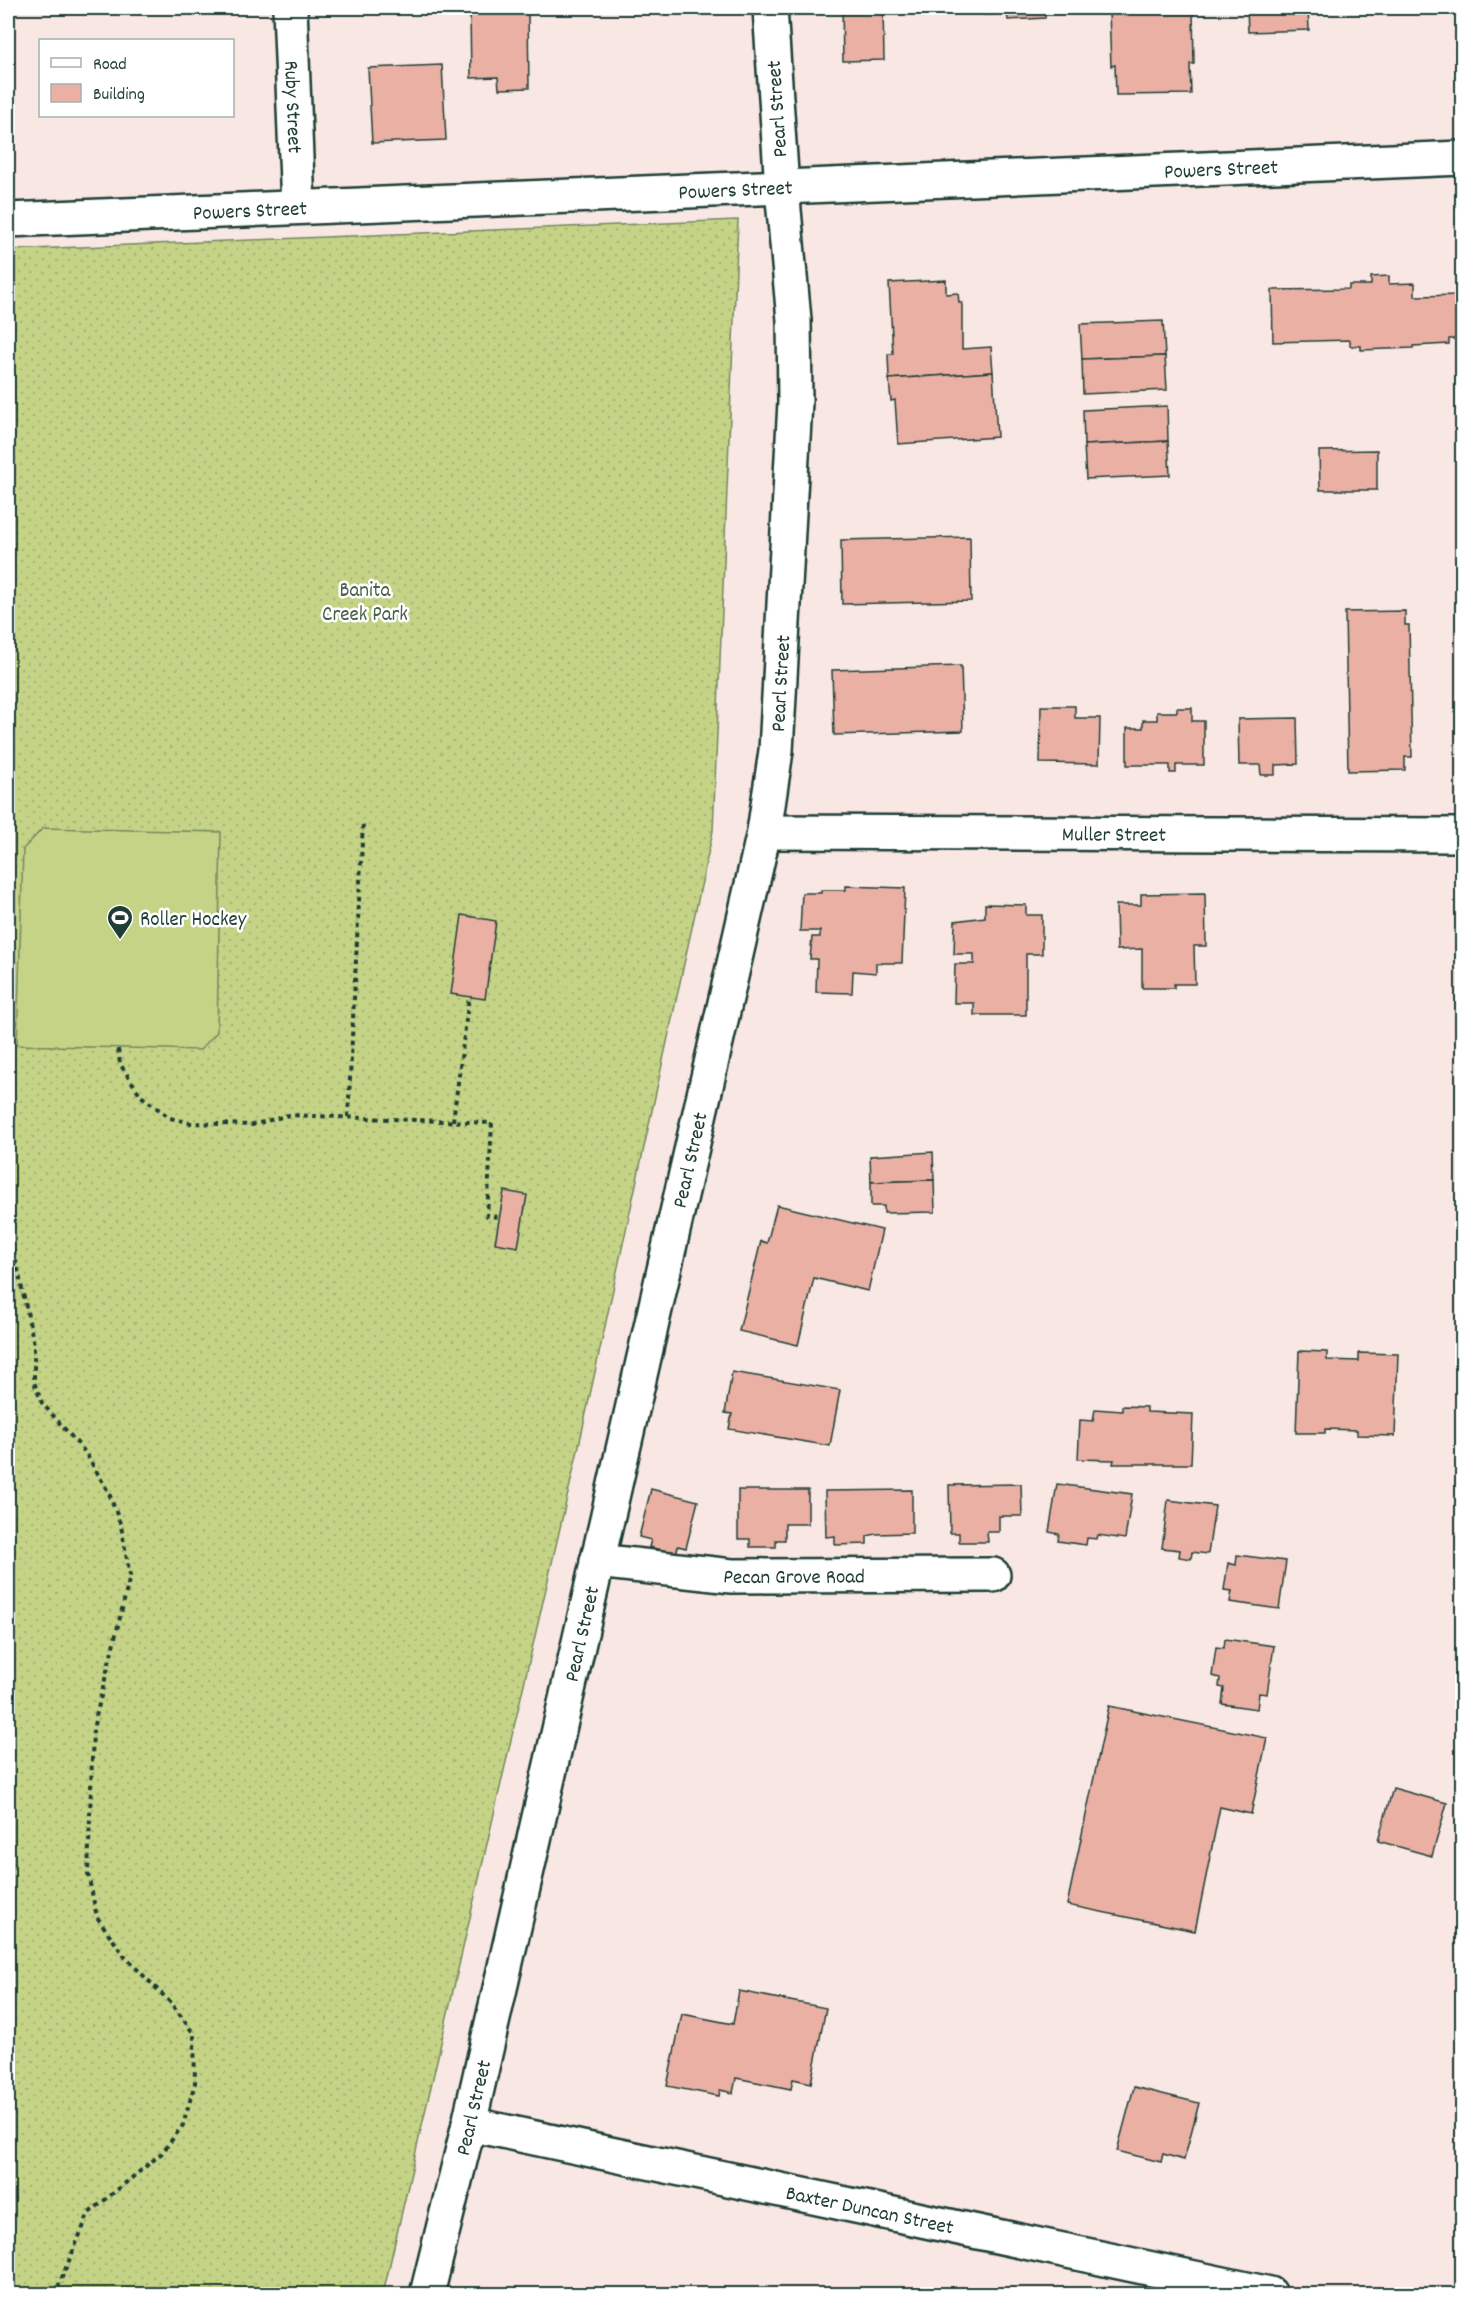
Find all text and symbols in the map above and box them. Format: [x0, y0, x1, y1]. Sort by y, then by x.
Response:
legend [39, 39, 234, 117]
text: Road [93, 53, 127, 78]
street label: Pearl Street [761, 59, 797, 158]
street label: Ruby Street [274, 60, 308, 154]
text: Building [93, 83, 145, 108]
street label: Powers Street [1163, 154, 1279, 189]
street label: Powers Street [678, 175, 793, 209]
street label: Powers Street [192, 195, 308, 230]
park label: Banita Creek Park [322, 577, 408, 631]
street label: Pearl Street [765, 634, 800, 733]
street label: Muller Street [1062, 821, 1166, 852]
sports icon: Roller Hockey [105, 903, 135, 941]
place label: Roller Hockey [140, 906, 247, 936]
street label: Pearl Street [667, 1110, 718, 1211]
street label: Pecan Grove Road [721, 1563, 865, 1594]
street label: Pearl Street [558, 1583, 609, 1685]
street label: Pearl Street [450, 2057, 501, 2159]
street label: Baxter Duncan Street [783, 2180, 956, 2245]

